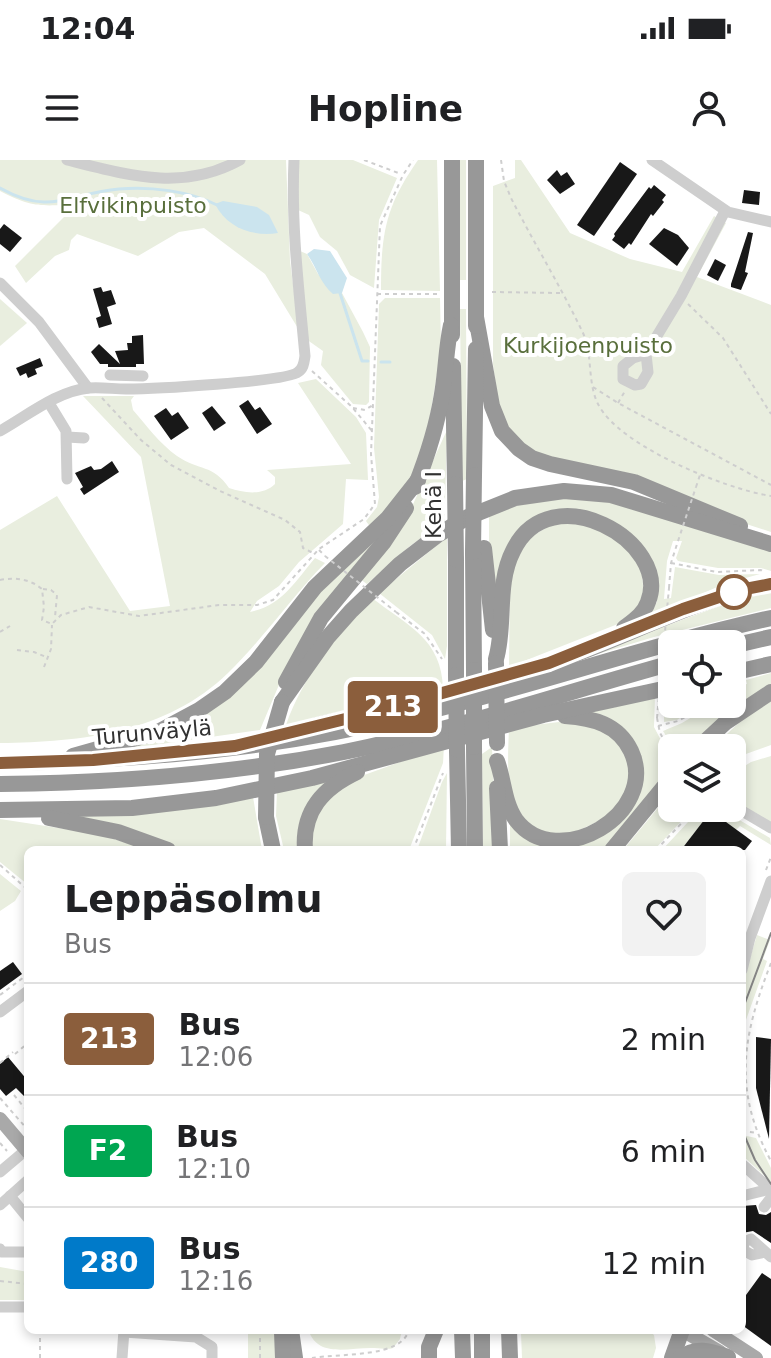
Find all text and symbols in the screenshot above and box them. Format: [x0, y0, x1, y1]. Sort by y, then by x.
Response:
text: 12:04 [40, 11, 136, 46]
icon: menu [40, 86, 84, 130]
icon: person [687, 86, 731, 130]
text: Hopline [308, 88, 463, 129]
park label: Elfvikinpuisto [59, 193, 207, 218]
park label: Kurkijoenpuisto [503, 333, 673, 358]
street label: Kehä I [421, 471, 446, 539]
unlabelled marker [717, 575, 751, 609]
map controls [658, 630, 746, 822]
button: locate [658, 630, 746, 718]
line badge: 213 [347, 681, 439, 733]
text: 213 [364, 690, 422, 723]
street label: Turunväylä [90, 715, 213, 750]
button: layers [658, 734, 746, 822]
button: heart [622, 872, 706, 956]
text: Leppäsolmu [64, 877, 322, 921]
text: Bus [64, 929, 112, 959]
text: Bus [178, 1007, 241, 1042]
text: 213 [80, 1022, 138, 1055]
text: 2 min [621, 1022, 706, 1057]
text: 12:06 [178, 1042, 253, 1072]
text: Bus [176, 1119, 238, 1154]
text: F2 [89, 1134, 127, 1167]
text: 6 min [621, 1134, 706, 1169]
text: 12:10 [176, 1154, 251, 1184]
text: Bus [178, 1231, 241, 1266]
text: 280 [80, 1246, 138, 1279]
text: 12 min [602, 1246, 706, 1281]
text: 12:16 [178, 1266, 253, 1296]

